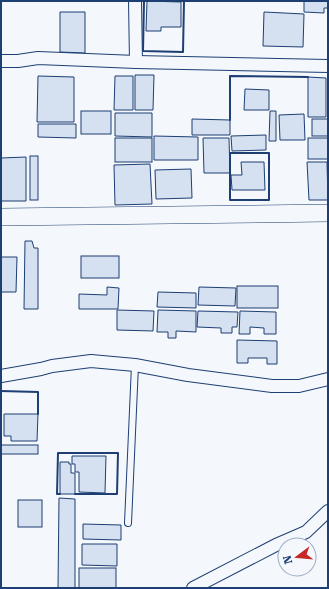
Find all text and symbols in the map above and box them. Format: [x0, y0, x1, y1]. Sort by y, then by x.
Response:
north arrow [277, 537, 317, 577]
text: N [280, 553, 295, 565]

